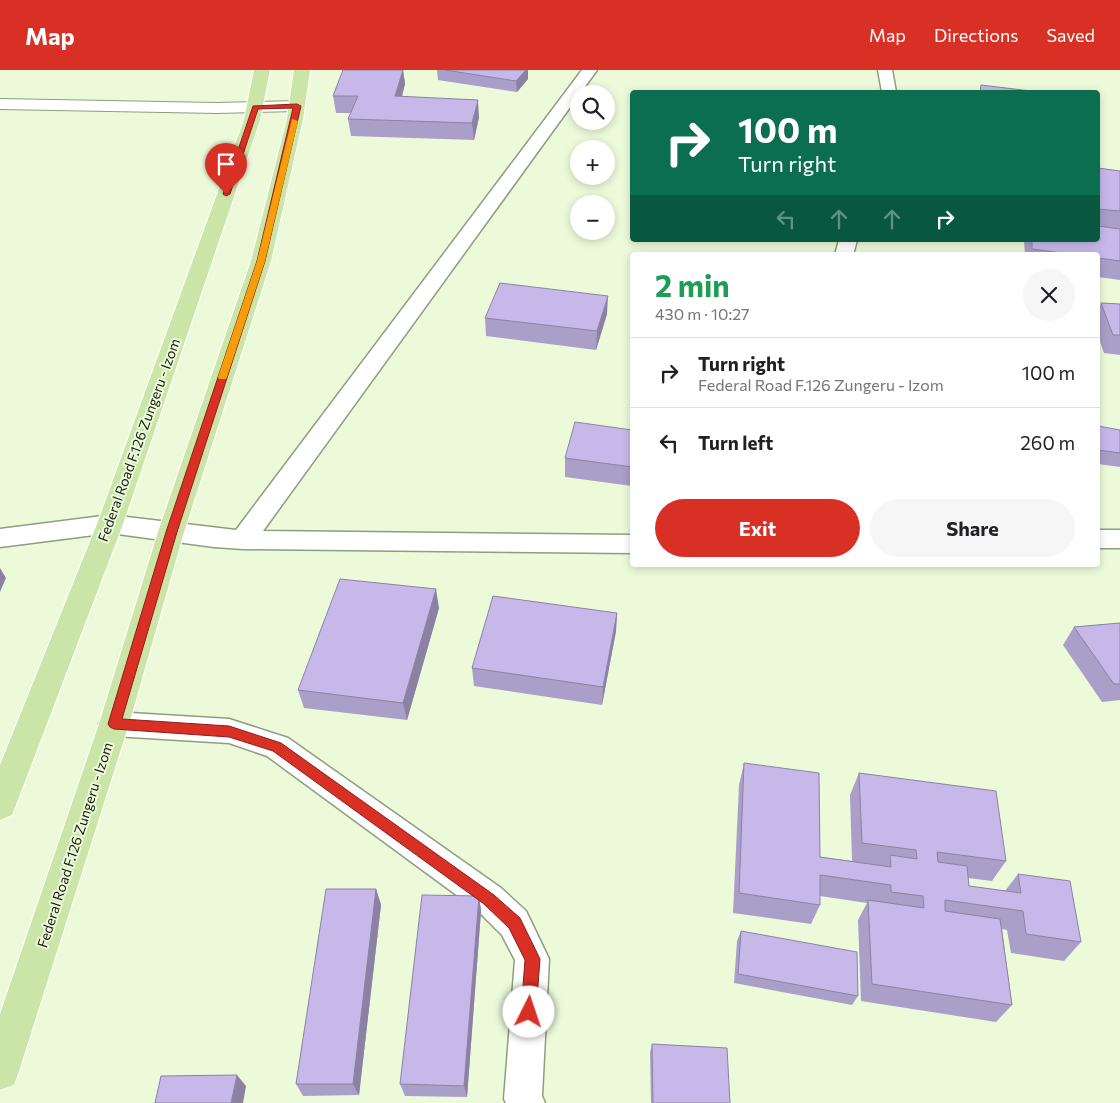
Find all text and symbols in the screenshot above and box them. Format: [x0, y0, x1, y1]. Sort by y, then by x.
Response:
text: Map [25, 21, 75, 50]
text: Map [869, 24, 906, 46]
text: Directions [934, 24, 1018, 46]
text: Saved [1046, 24, 1095, 46]
map controls [570, 85, 615, 240]
button: search [570, 85, 615, 130]
text: 100 m [738, 107, 838, 150]
icon: right [655, 110, 720, 175]
button: + [570, 140, 615, 185]
pin [205, 143, 247, 194]
icon: arrive [212, 150, 240, 178]
text: Turn right [738, 150, 836, 177]
button: − [570, 195, 615, 240]
icon: left [772, 205, 800, 233]
icon: ahead [825, 205, 853, 233]
icon: ahead [878, 205, 906, 233]
icon: right [931, 205, 959, 233]
text: 2 min [655, 266, 730, 303]
button: close [1023, 269, 1075, 321]
text: 430 m · 10:27 [655, 304, 749, 323]
street label: Federal Road F.126 Zungeru - Izom [94, 336, 183, 544]
text: Turn right [698, 352, 785, 375]
icon: right [655, 359, 683, 387]
text: 100 m [1022, 361, 1075, 384]
text: Federal Road F.126 Zungeru - Izom [698, 375, 944, 394]
icon: left [655, 429, 683, 457]
text: Turn left [698, 431, 773, 454]
text: 260 m [1020, 431, 1075, 454]
button: Exit [655, 499, 860, 557]
button: Share [870, 499, 1075, 557]
street label: Federal Road F.126 Zungeru - Izom [33, 740, 116, 950]
position arrow [502, 985, 554, 1037]

